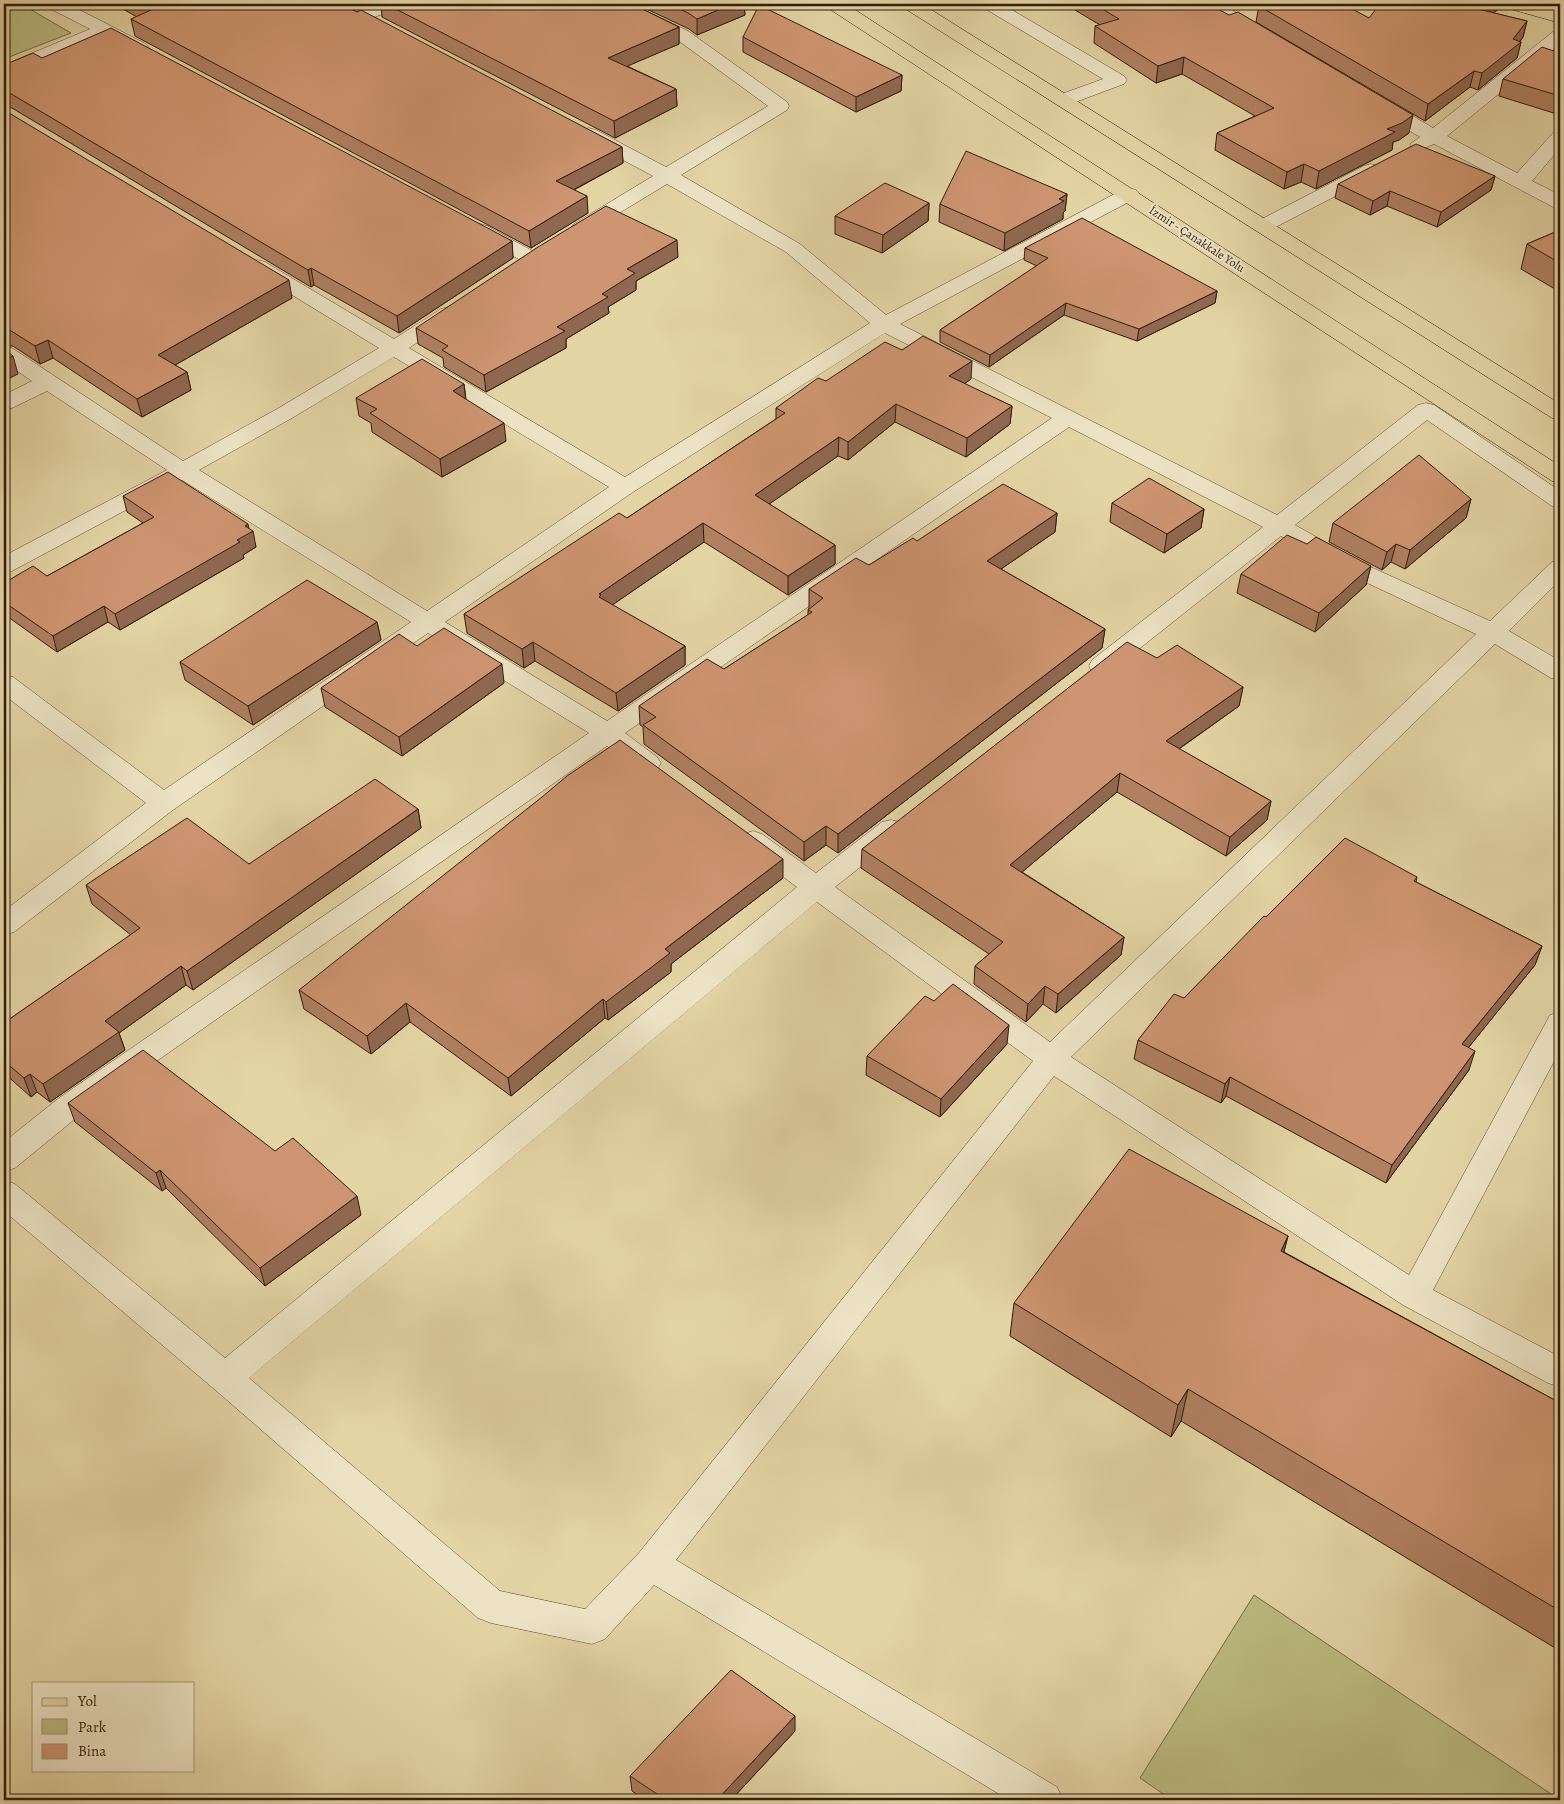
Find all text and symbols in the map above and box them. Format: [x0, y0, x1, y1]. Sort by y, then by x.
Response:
street label: İzmir - Çanakkale Yolu [1146, 202, 1248, 276]
legend [32, 1682, 195, 1772]
text: Yol [77, 1691, 97, 1711]
text: Park [78, 1717, 107, 1737]
text: Bina [78, 1741, 106, 1761]

